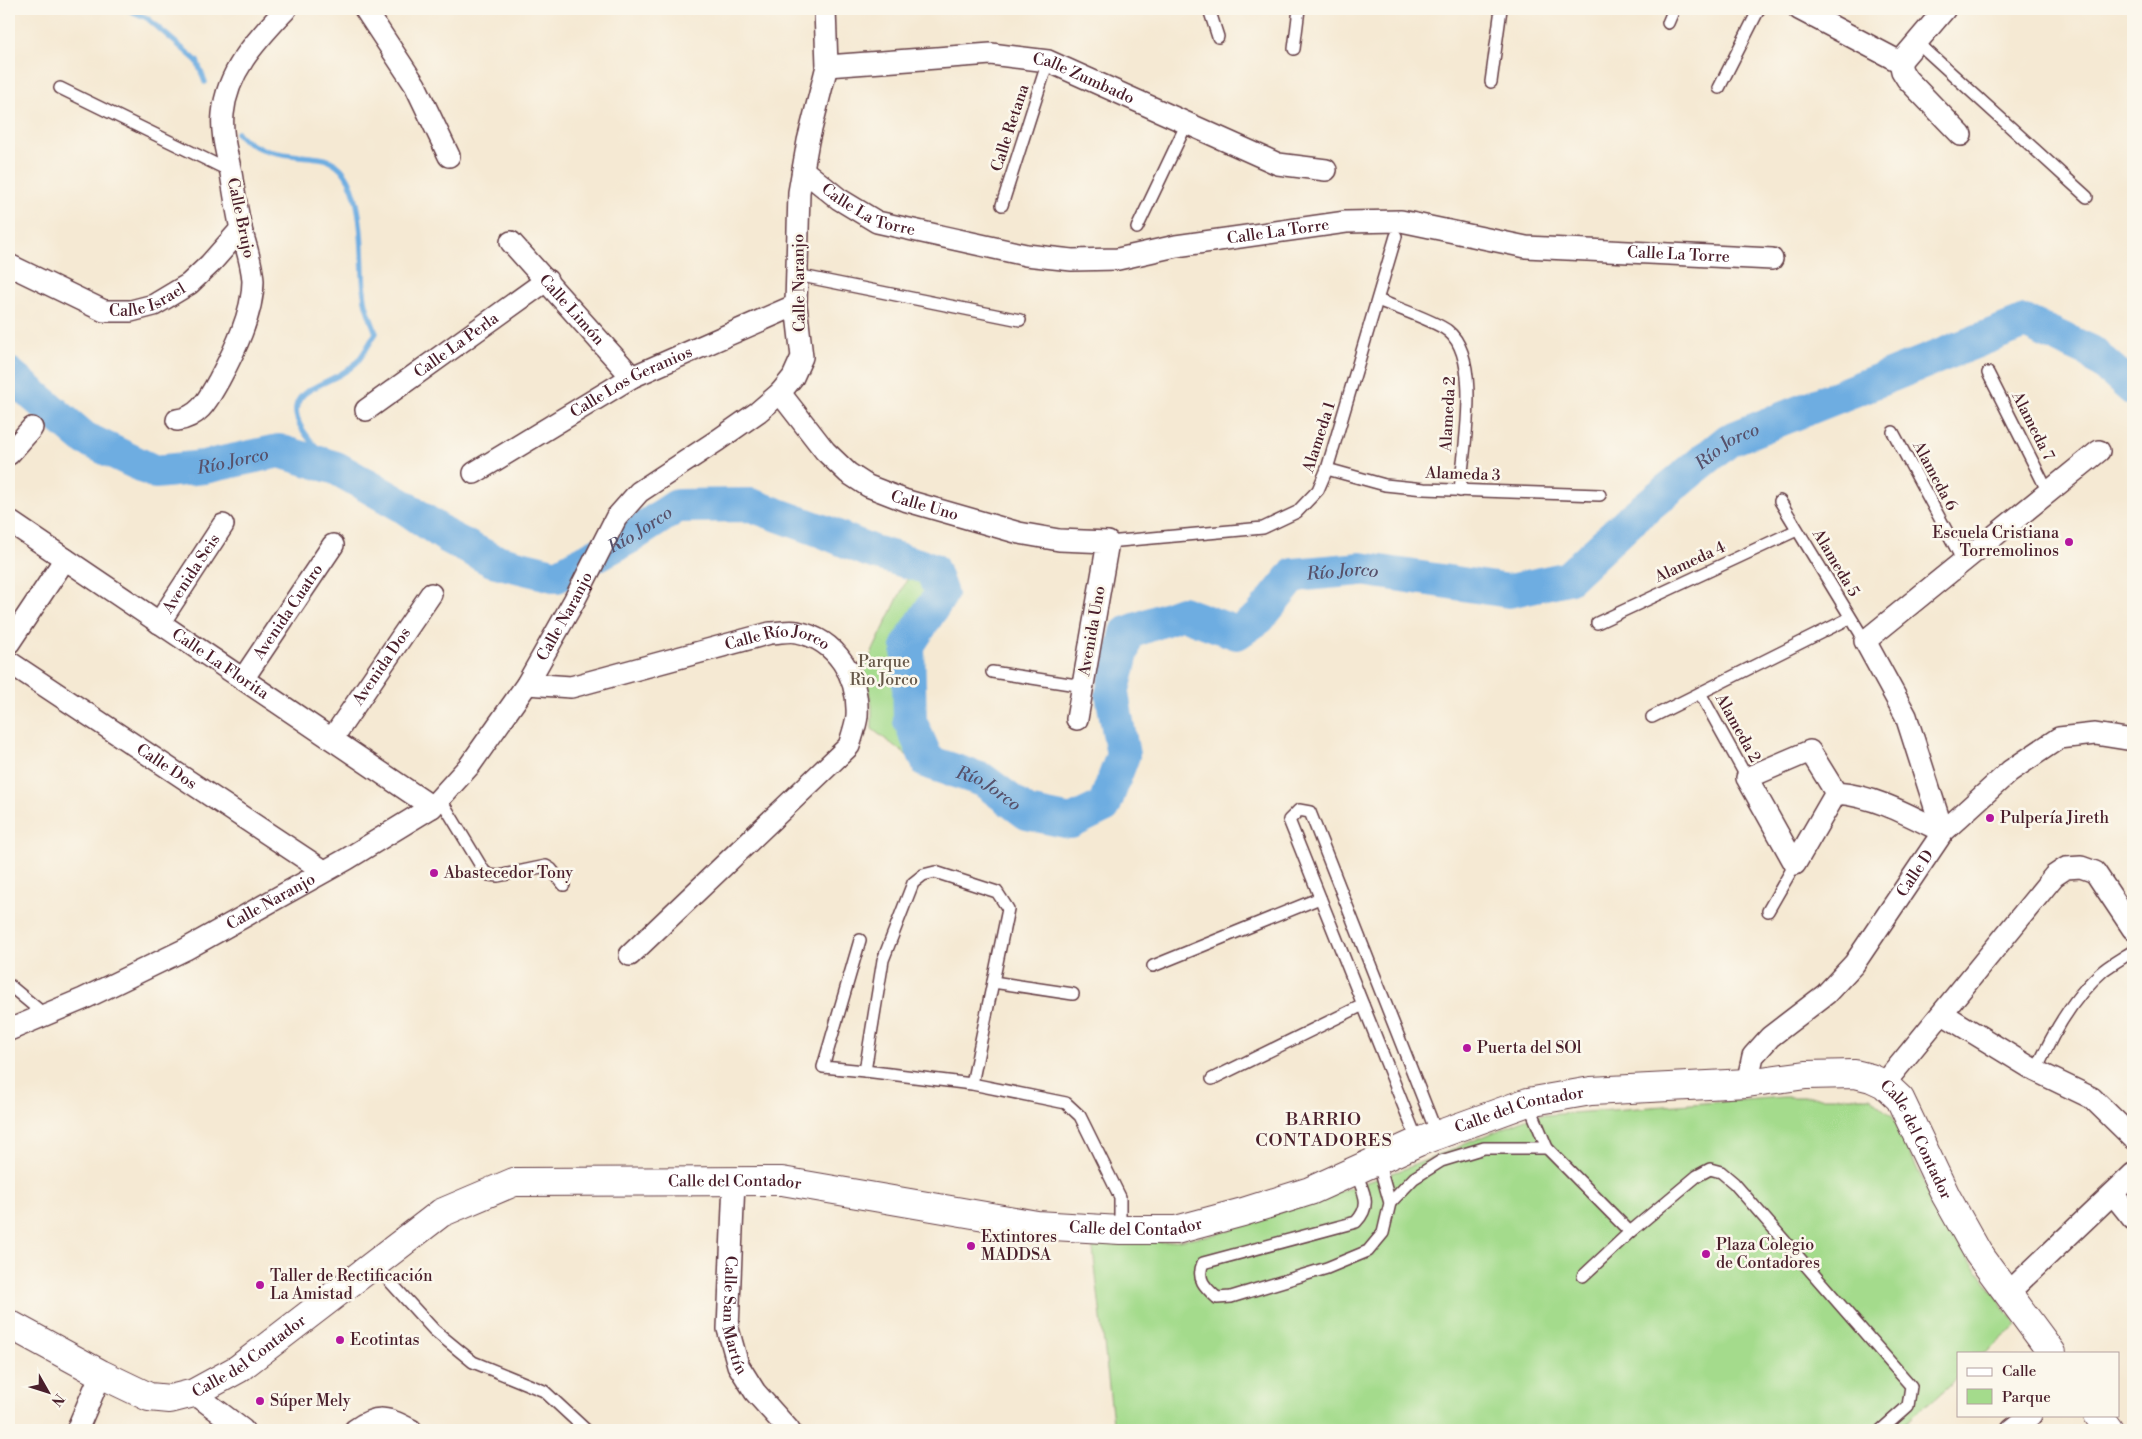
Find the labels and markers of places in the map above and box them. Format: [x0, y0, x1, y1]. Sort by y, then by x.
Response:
place label: Escuela Cristiana Torremolinos [1932, 523, 2060, 561]
marker: Escuela Cristiana Torremolinos [2063, 536, 2075, 548]
place label: Pulpería Jireth [2000, 808, 2110, 828]
marker: Pulpería Jireth [1984, 812, 1996, 824]
place label: Abastecedor Tony [443, 863, 573, 883]
marker: Abastecedor Tony [428, 867, 440, 879]
place label: Puerta del SOl [1477, 1038, 1582, 1058]
marker: Puerta del SOl [1461, 1042, 1473, 1054]
place label: Extintores MADDSA [981, 1227, 1057, 1265]
place label: Plaza Colegio de Contadores [1716, 1235, 1820, 1273]
marker: Extintores MADDSA [965, 1240, 977, 1252]
marker: Plaza Colegio de Contadores [1700, 1248, 1712, 1260]
place label: Taller de Rectificación La Amistad [270, 1266, 433, 1304]
marker: Taller de Rectificación La Amistad [254, 1279, 266, 1291]
place label: Ecotintas [350, 1330, 420, 1350]
marker: Ecotintas [334, 1334, 346, 1346]
place label: Súper Mely [270, 1391, 351, 1411]
marker: Súper Mely [254, 1395, 266, 1407]

